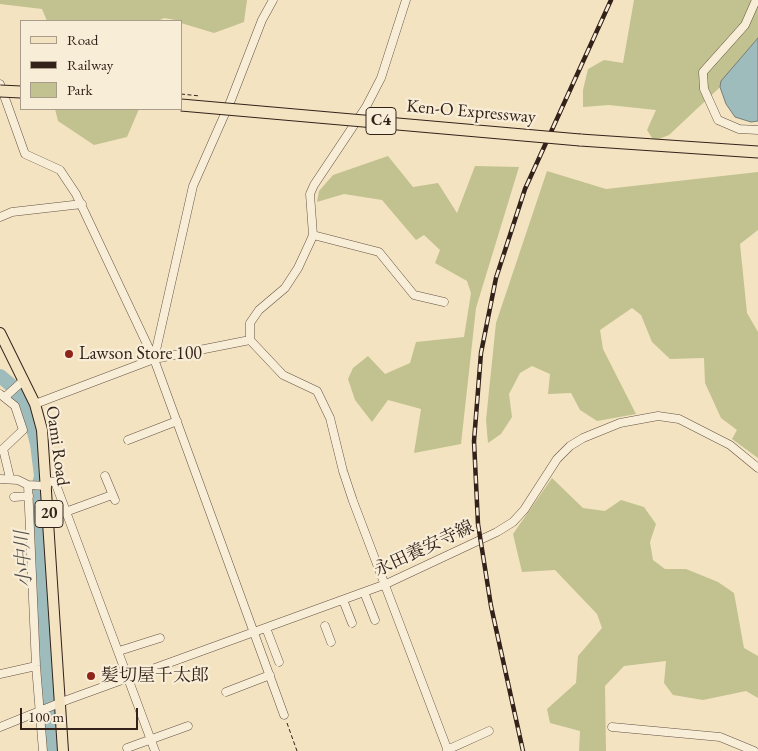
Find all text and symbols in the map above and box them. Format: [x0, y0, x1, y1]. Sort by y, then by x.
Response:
legend [20, 20, 182, 110]
text: Road [67, 30, 98, 49]
text: Railway [67, 55, 113, 74]
text: Park [67, 80, 93, 99]
street label: Ken-O Expressway [405, 96, 537, 128]
road number: C4 [366, 108, 396, 134]
place label: Lawson Store 100 [79, 343, 202, 365]
marker: Lawson Store 100 [63, 348, 75, 360]
street label: Oami Road [41, 405, 73, 487]
road number: 20 [35, 500, 63, 528]
street label: 永田養安寺線 [370, 516, 478, 582]
water label: 小中川 [11, 530, 37, 588]
place label: 髪切屋千太郎 [101, 665, 209, 687]
marker: 髪切屋千太郎 [85, 670, 97, 682]
scale bar [22, 698, 140, 730]
text: 100 m [28, 707, 64, 726]

